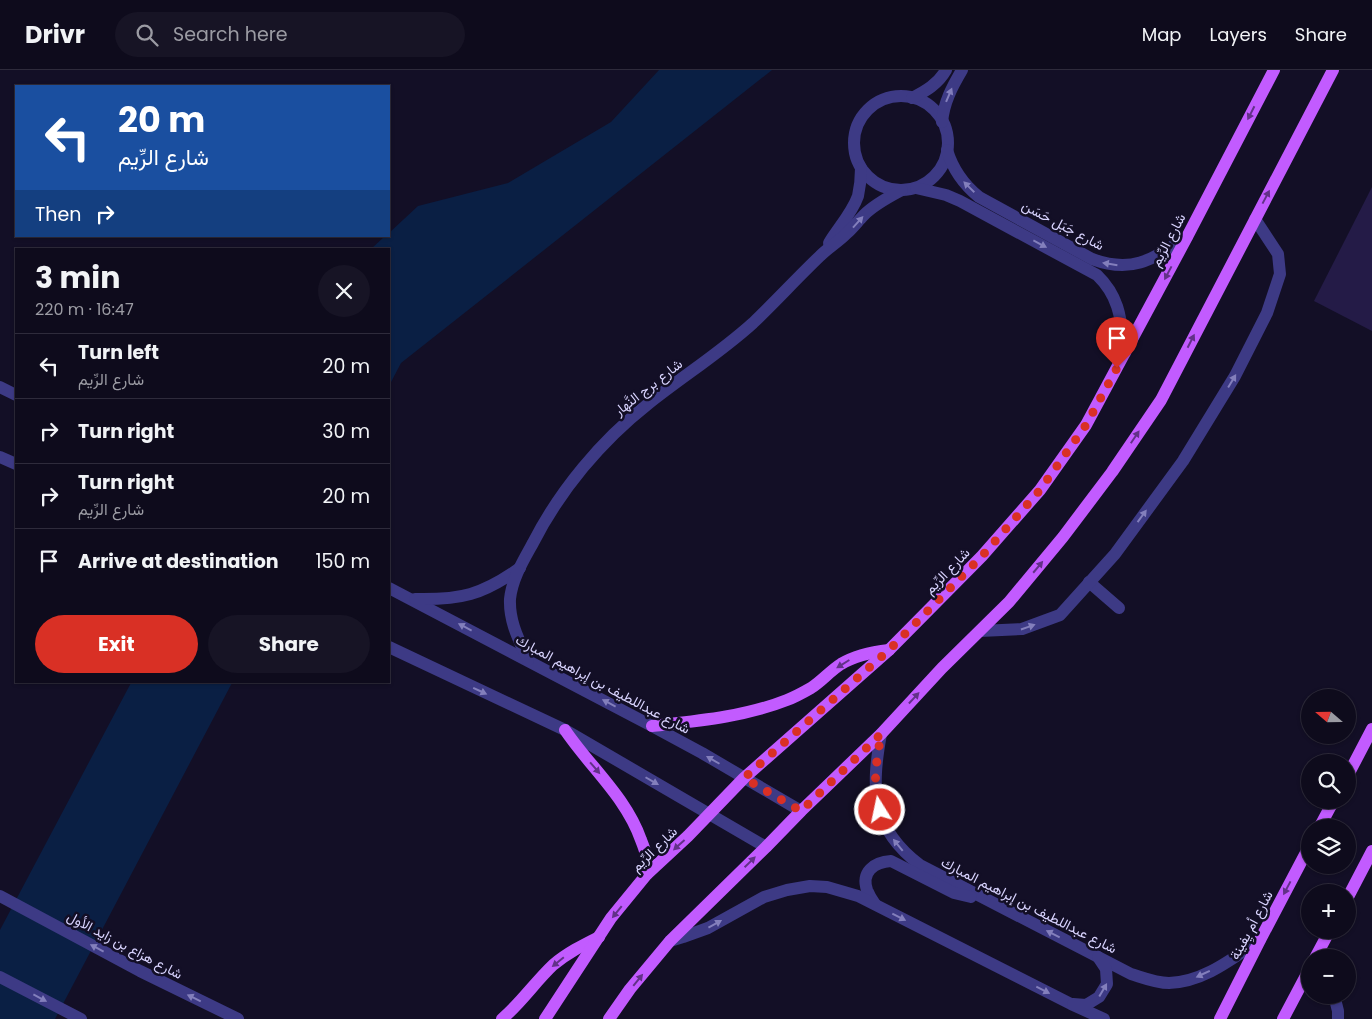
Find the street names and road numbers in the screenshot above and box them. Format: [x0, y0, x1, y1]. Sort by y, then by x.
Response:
street label: شارع جَبَل حَسَن [1018, 195, 1108, 256]
street label: شارع الرِّيم [1146, 210, 1191, 271]
street label: شارع برج النَّهار [609, 354, 687, 422]
street label: شارع الرِّيم [920, 543, 975, 599]
street label: شارع عبداللطيف بن إبراهيم المبارك [512, 629, 694, 739]
street label: شارع الرِّيم [626, 822, 682, 877]
street label: شارع عبداللطيف بن إبراهيم المبارك [937, 852, 1120, 959]
street label: شارع أم يِفينة [1224, 887, 1279, 964]
street label: شارع هزاع بن زايد الأول [63, 906, 186, 985]

